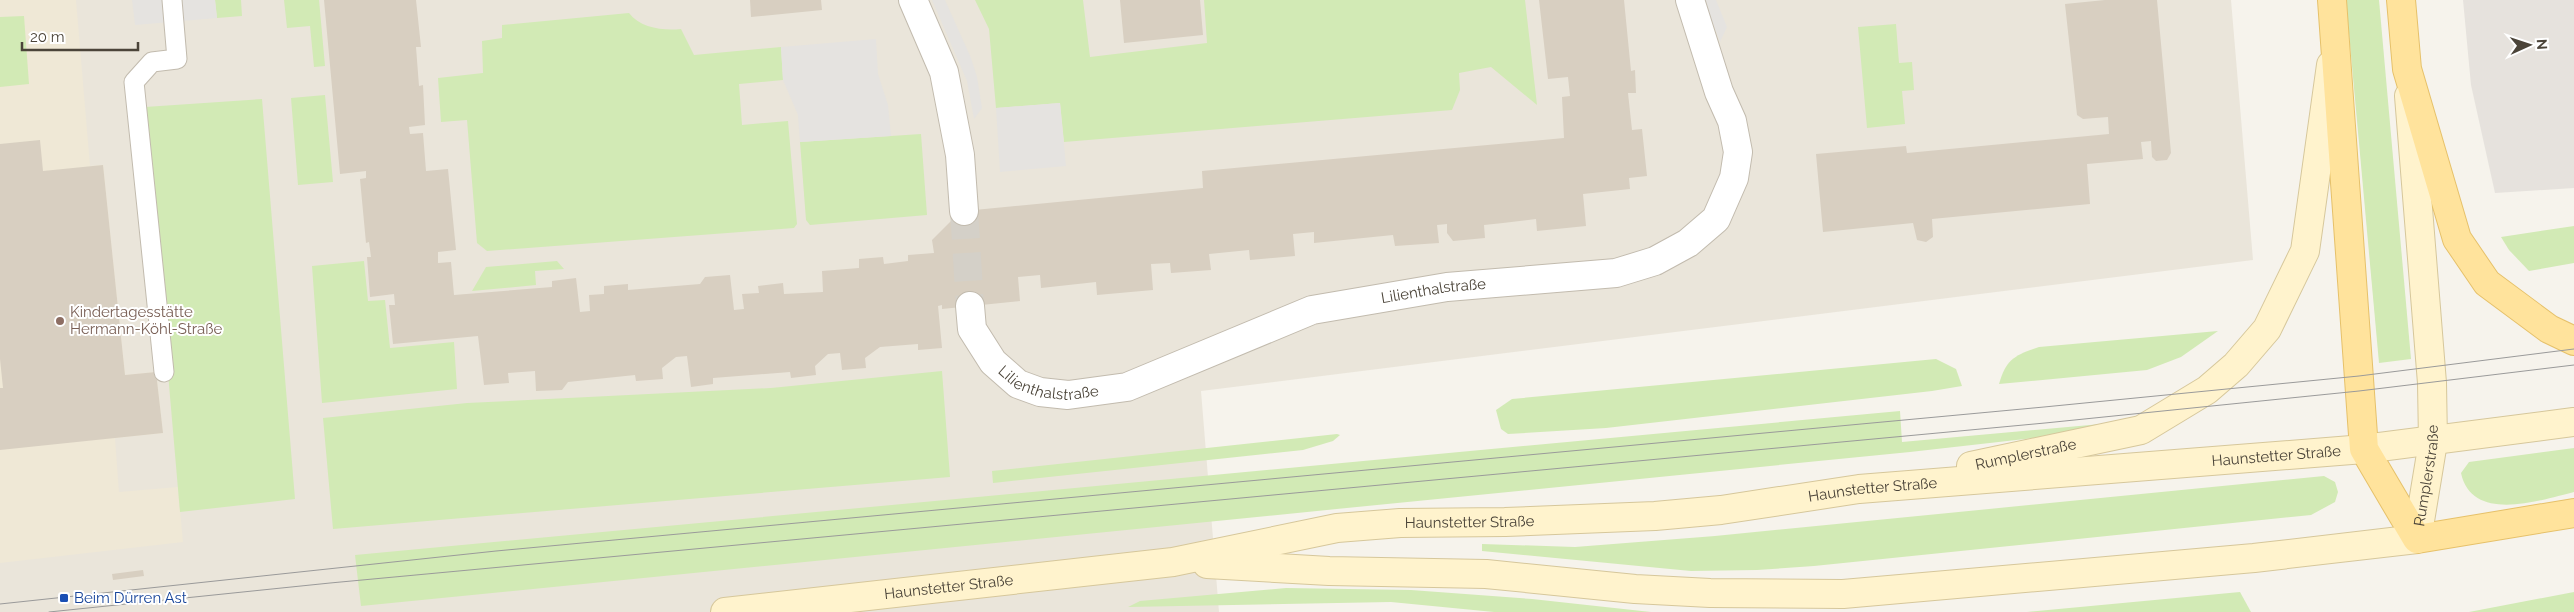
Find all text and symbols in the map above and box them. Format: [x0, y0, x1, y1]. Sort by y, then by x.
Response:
scale bar [22, 20, 139, 52]
north arrow [2504, 20, 2554, 70]
text: 20 m [30, 28, 65, 46]
text: N [2534, 39, 2550, 50]
street label: Lilienthalstraße [1380, 275, 1487, 307]
place label: Kindertagesstätte Hermann-Köhl-Straße [70, 303, 222, 338]
marker: Kindertagesstätte Hermann-Köhl-Straße [54, 315, 66, 327]
street label: Lilienthalstraße [995, 362, 1100, 404]
street label: Rumplerstraße [2410, 424, 2442, 528]
street label: Rumplerstraße [1974, 435, 2078, 474]
street label: Haunstetter Straße [2211, 442, 2342, 470]
street label: Haunstetter Straße [1807, 474, 1938, 506]
street label: Haunstetter Straße [1405, 512, 1535, 532]
street label: Haunstetter Straße [883, 571, 1014, 603]
place label: Beim Dürren Ast [74, 589, 187, 607]
marker: Beim Dürren Ast [58, 592, 70, 604]

